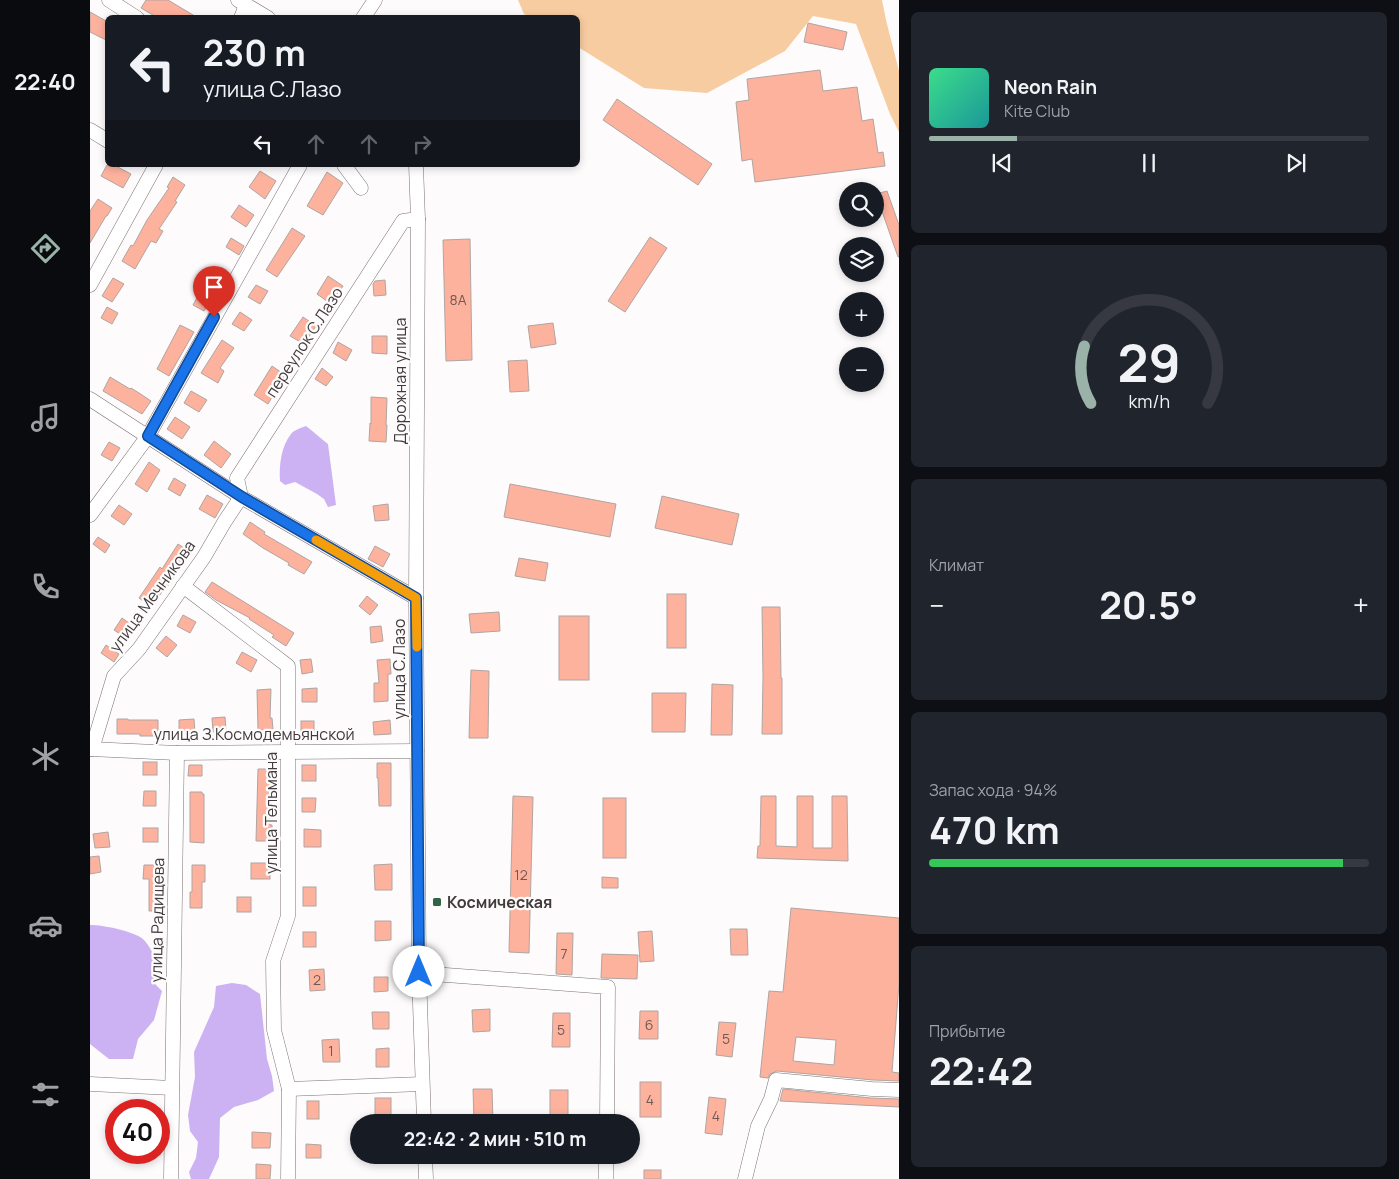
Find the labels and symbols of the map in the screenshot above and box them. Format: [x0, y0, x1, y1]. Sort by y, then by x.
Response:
pin [193, 266, 235, 317]
street label: переулок С.Лазо [260, 283, 348, 401]
house number: 8А [450, 290, 467, 309]
street label: Дорожная улица [389, 318, 411, 444]
street label: улица Мечникова [104, 536, 200, 656]
street label: улица С.Лазо [388, 619, 410, 719]
street label: улица З.Космодемьянской [153, 723, 355, 745]
street label: улица Тельмана [260, 752, 282, 874]
street label: улица Радищева [145, 857, 169, 983]
house number: 12 [514, 865, 528, 884]
place label: Космическая [447, 891, 552, 913]
marker: Космическая [431, 896, 443, 908]
house number: 7 [560, 944, 568, 963]
position arrow [392, 945, 444, 997]
house number: 2 [313, 970, 321, 989]
house number: 6 [645, 1015, 653, 1034]
house number: 5 [557, 1020, 565, 1039]
house number: 5 [722, 1029, 730, 1048]
house number: 1 [328, 1041, 334, 1060]
house number: 4 [646, 1090, 654, 1109]
speed limit sign: 40 [105, 1099, 170, 1164]
house number: 4 [712, 1106, 720, 1125]

